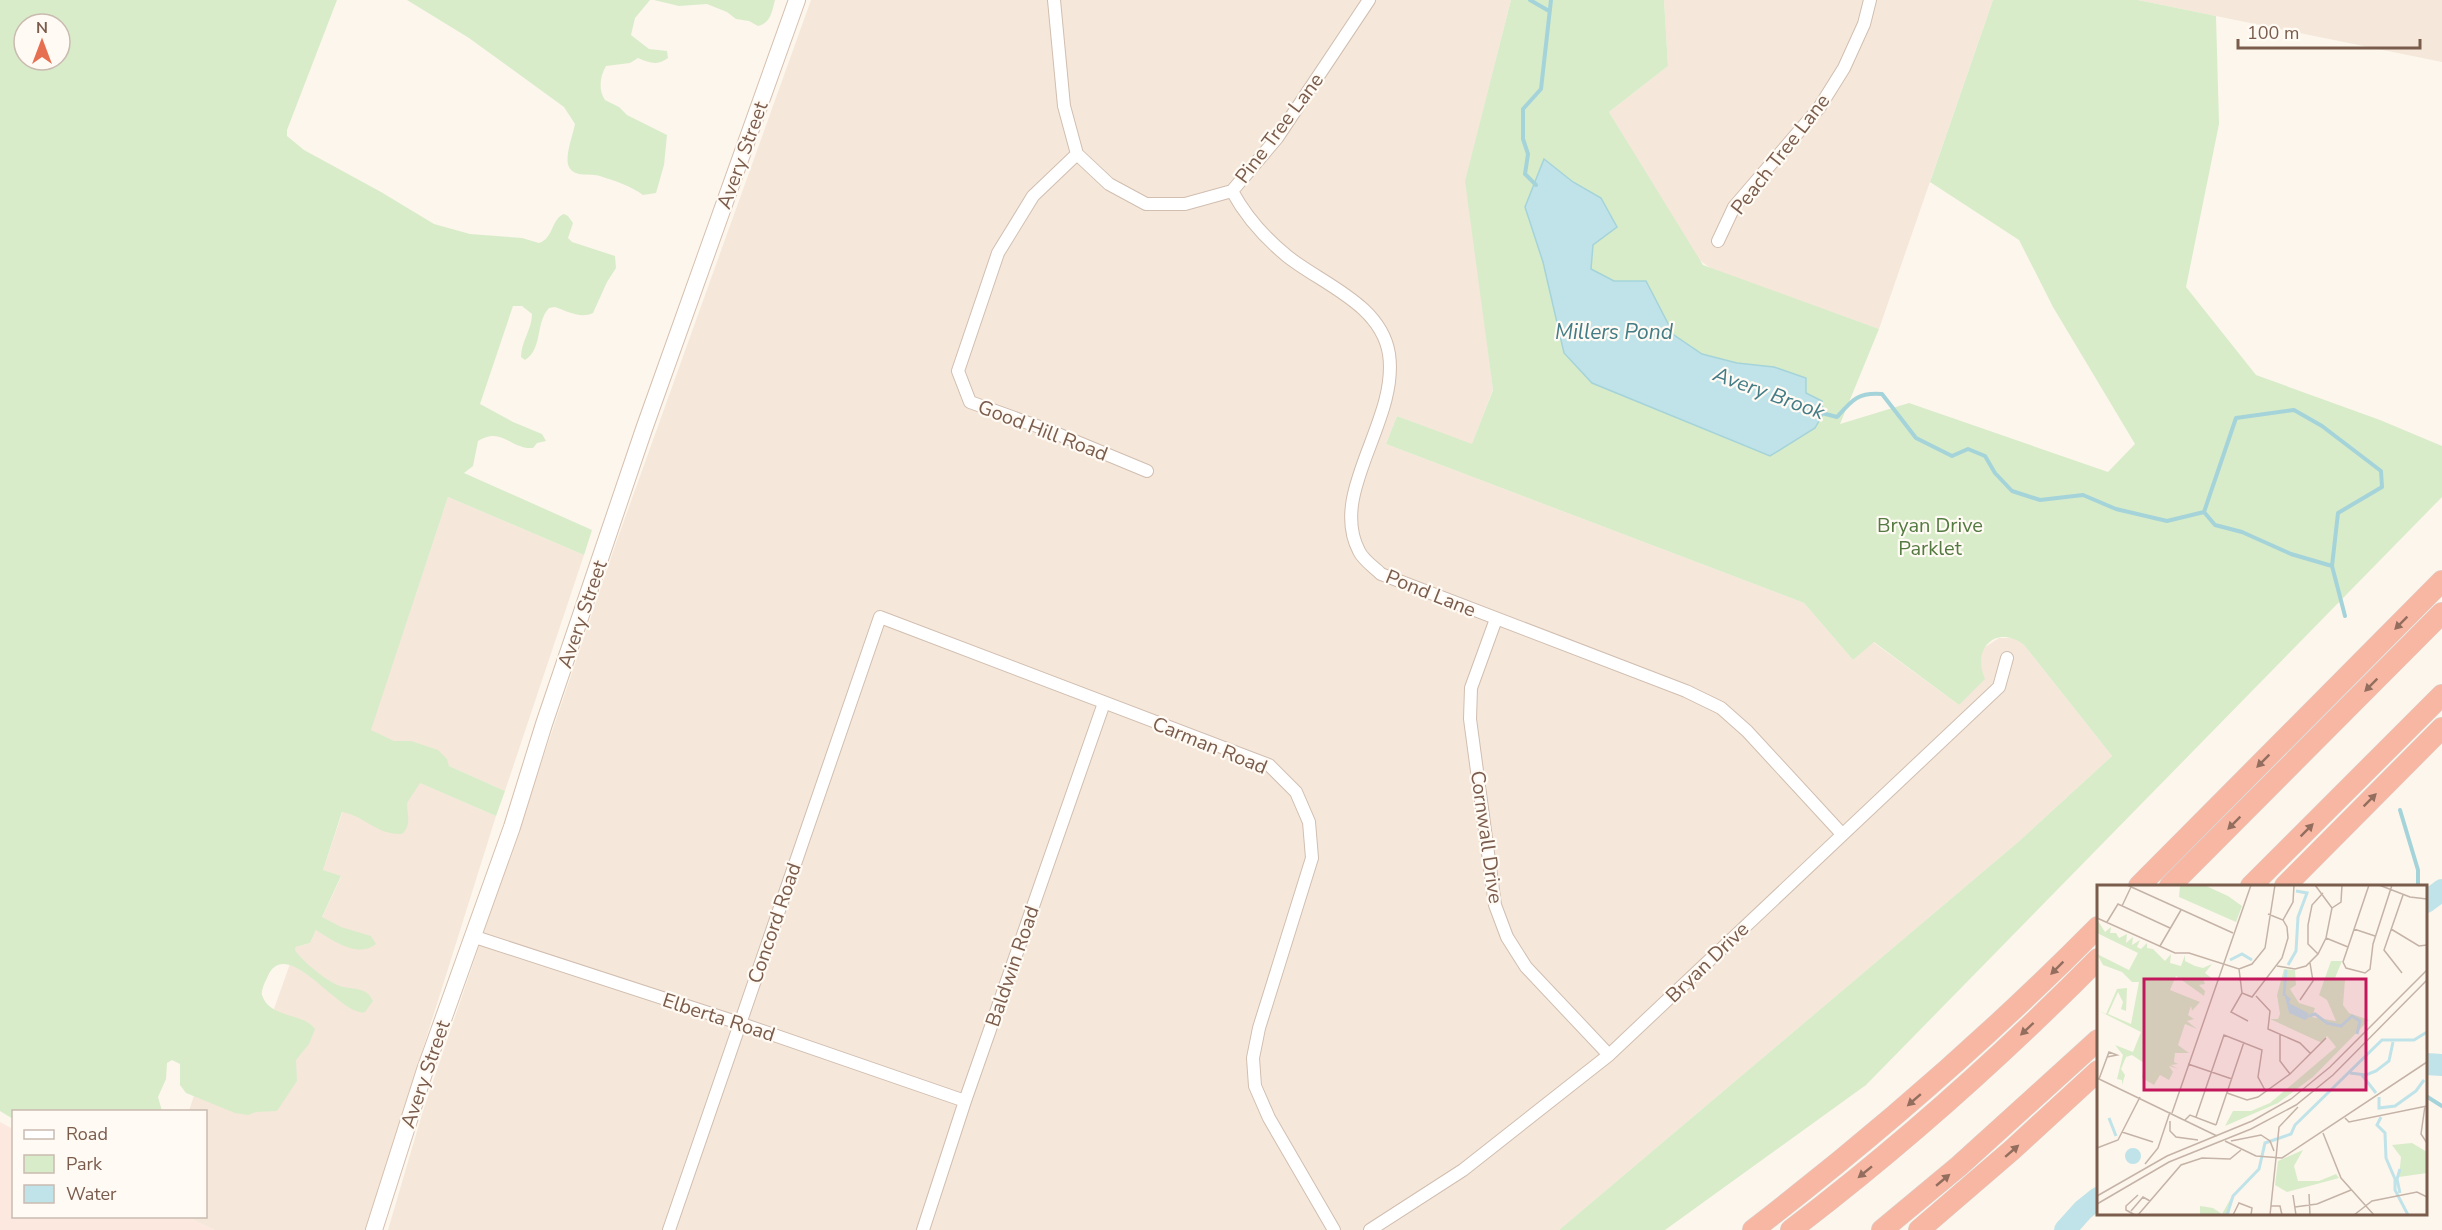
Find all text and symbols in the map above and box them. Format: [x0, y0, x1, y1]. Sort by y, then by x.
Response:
north arrow [12, 12, 72, 72]
scale bar [2238, 12, 2420, 50]
text: N [36, 17, 48, 39]
text: 100 m [2247, 21, 2299, 45]
street label: Pine Tree Lane [1229, 68, 1330, 189]
street label: Peach Tree Lane [1725, 88, 1836, 220]
street label: Avery Street [711, 97, 775, 213]
water label: Millers Pond [1555, 318, 1674, 346]
water label: Avery Brook [1709, 360, 1829, 426]
street label: Good Hill Road [974, 393, 1112, 468]
park label: Bryan Drive Parklet [1877, 512, 1983, 562]
street label: Avery Street [551, 556, 614, 672]
street label: Pond Lane [1382, 563, 1480, 624]
one-way arrow [2394, 615, 2408, 629]
one-way arrow [2365, 677, 2379, 691]
street label: Carman Road [1148, 710, 1271, 781]
one-way arrow [2257, 754, 2271, 768]
street label: Cornwall Drive [1464, 769, 1509, 905]
one-way arrow [2363, 794, 2377, 808]
one-way arrow [2227, 815, 2241, 829]
one-way arrow [2300, 824, 2314, 838]
street label: Concord Road [741, 859, 808, 987]
inset map [2097, 885, 2427, 1215]
street label: Baldwin Road [979, 902, 1046, 1030]
street label: Bryan Drive [1660, 916, 1755, 1009]
one-way arrow [2051, 961, 2065, 975]
street label: Elberta Road [659, 987, 779, 1048]
street label: Avery Street [394, 1016, 457, 1132]
one-way arrow [2019, 1022, 2034, 1036]
one-way arrow [1907, 1093, 1922, 1106]
legend [12, 1110, 207, 1218]
text: Road [66, 1122, 108, 1146]
one-way arrow [2004, 1145, 2019, 1158]
text: Park [66, 1152, 103, 1176]
one-way arrow [1857, 1165, 1873, 1178]
one-way arrow [1935, 1174, 1950, 1187]
text: Water [66, 1182, 117, 1206]

